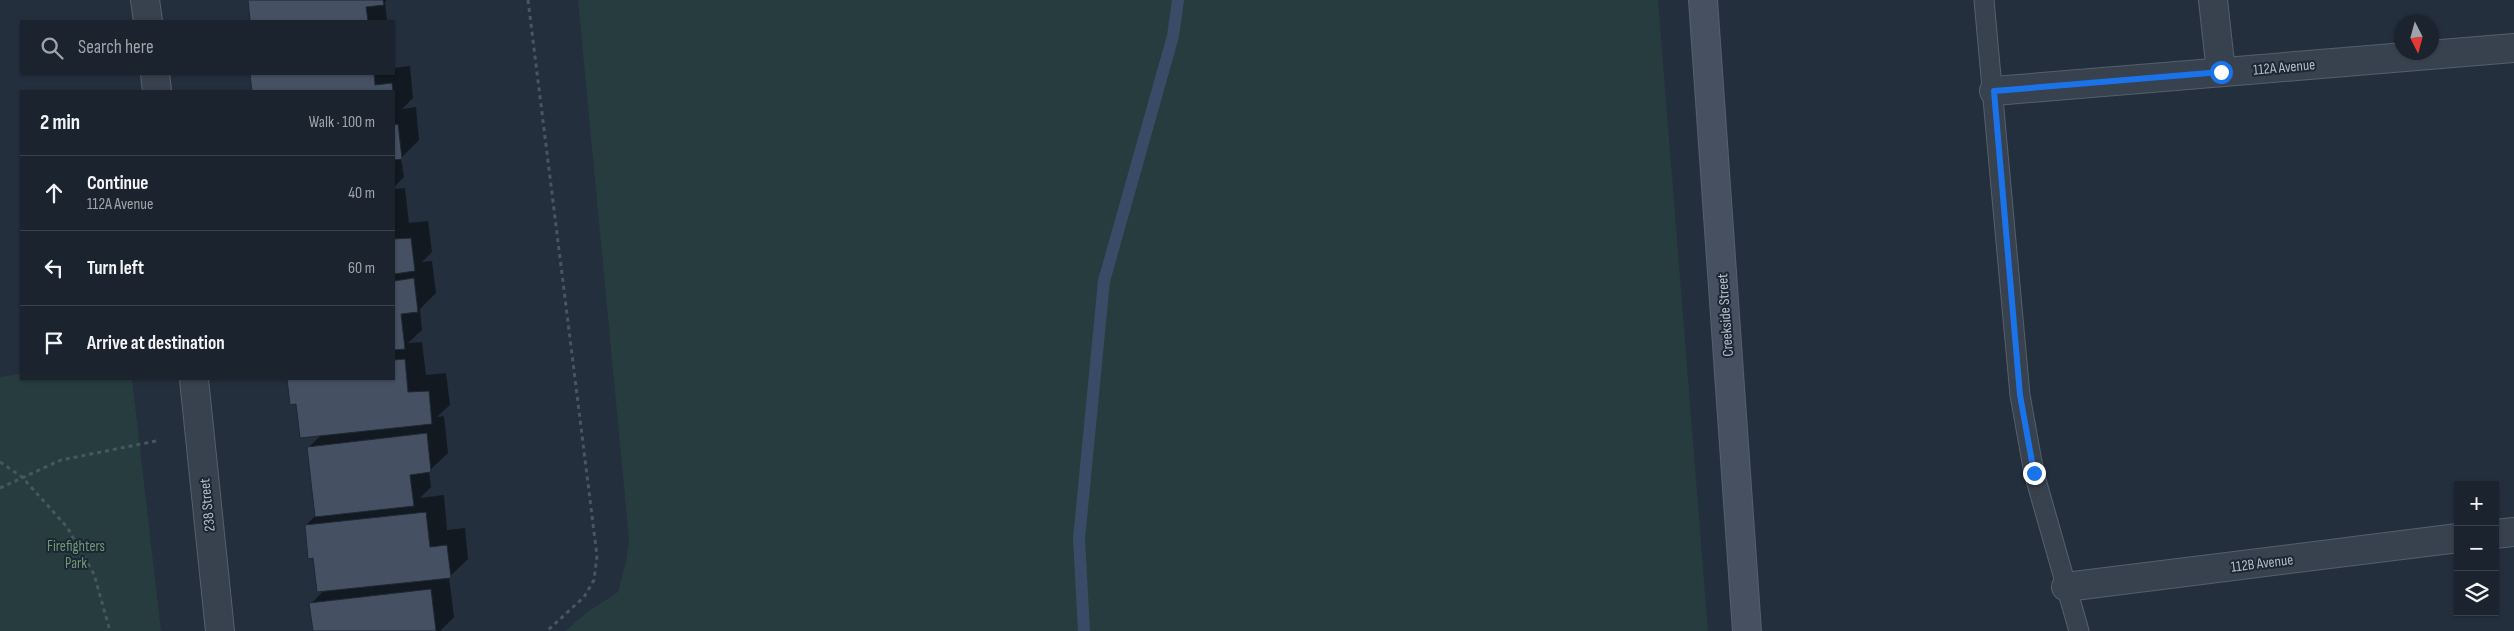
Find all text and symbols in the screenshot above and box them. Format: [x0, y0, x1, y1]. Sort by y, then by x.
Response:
north arrow [2394, 15, 2439, 60]
search box [20, 20, 395, 75]
icon: search [38, 34, 66, 62]
text: Search here [78, 36, 154, 59]
street label: 112A Avenue [2252, 55, 2316, 80]
route start [2210, 61, 2233, 84]
text: 2 min [40, 110, 80, 135]
text: Walk · 100 m [309, 113, 375, 132]
text: Continue [87, 172, 148, 195]
icon: ahead [40, 179, 68, 207]
text: 40 m [348, 184, 375, 203]
text: 112A Avenue [87, 195, 153, 214]
icon: left [40, 254, 68, 282]
text: Turn left [87, 257, 144, 280]
text: 60 m [348, 259, 375, 278]
street label: Creekside Street [1713, 272, 1738, 357]
icon: arrive [40, 329, 68, 357]
text: Arrive at destination [87, 332, 225, 355]
route end [2023, 462, 2046, 485]
street label: 238 Street [195, 477, 220, 532]
map controls [2454, 481, 2499, 616]
button: + [2454, 481, 2499, 526]
button: − [2454, 526, 2499, 571]
park label: Firefighters Park [47, 537, 105, 573]
street label: 112B Avenue [2230, 550, 2294, 577]
button: layers [2454, 571, 2499, 616]

